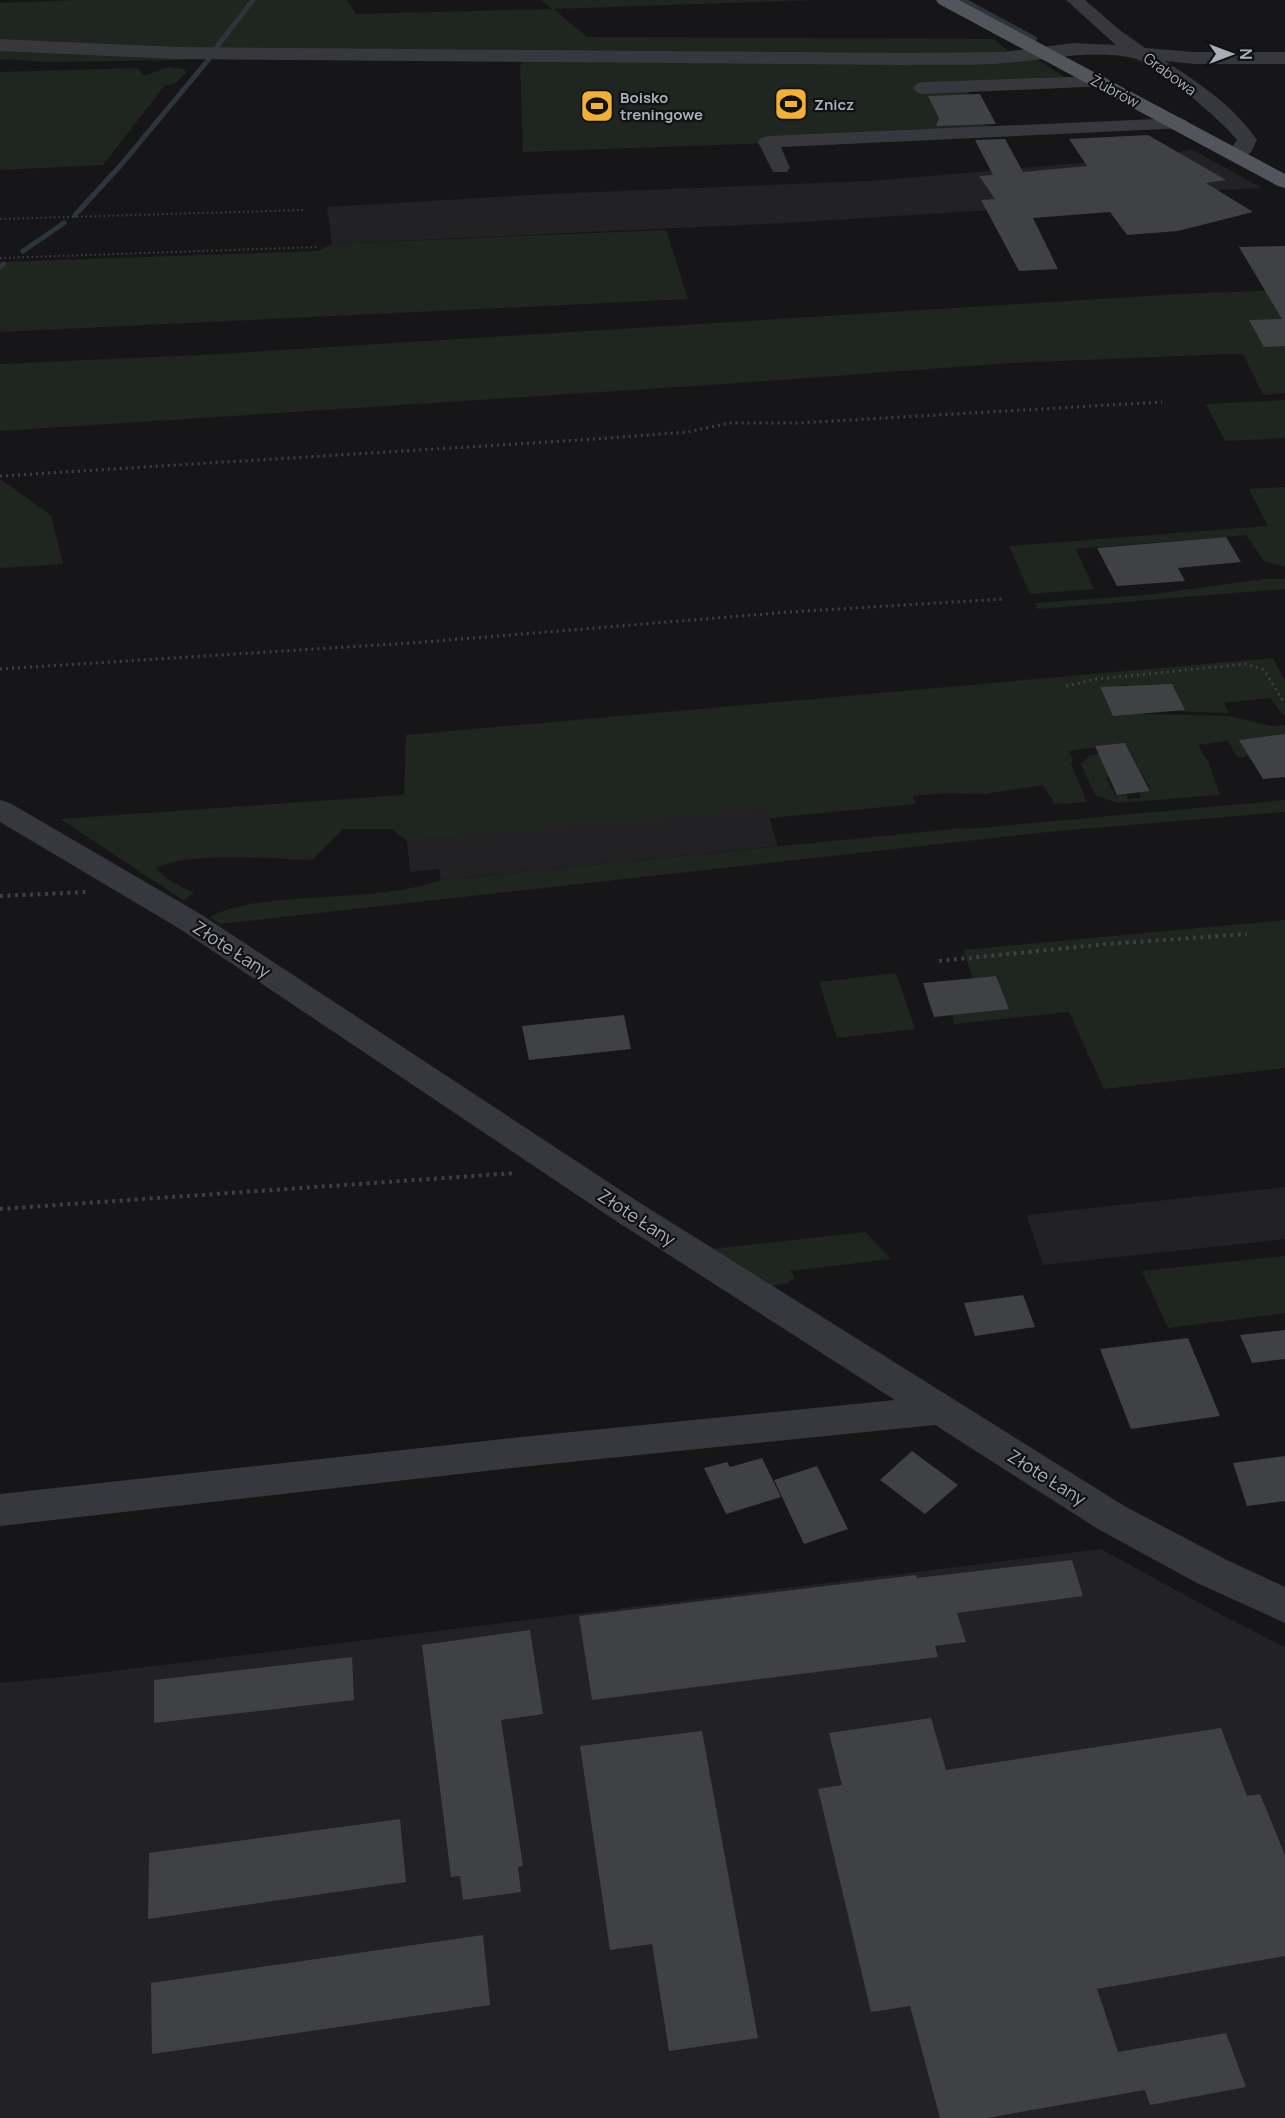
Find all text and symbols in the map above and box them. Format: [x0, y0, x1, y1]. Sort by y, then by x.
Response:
north arrow [1201, 24, 1261, 84]
street label: Grabowa [1139, 48, 1201, 100]
text: N [1235, 48, 1257, 60]
street label: Żubrów [1087, 69, 1143, 113]
sports icon: Znicz [773, 86, 809, 122]
place label: Boisko treningowe [620, 87, 703, 125]
sports icon: Boisko treningowe [579, 88, 615, 124]
place label: Znicz [814, 94, 854, 115]
street label: Złote Łany [188, 915, 276, 983]
street label: Złote Łany [593, 1183, 681, 1251]
street label: Złote Łany [1003, 1443, 1091, 1511]

